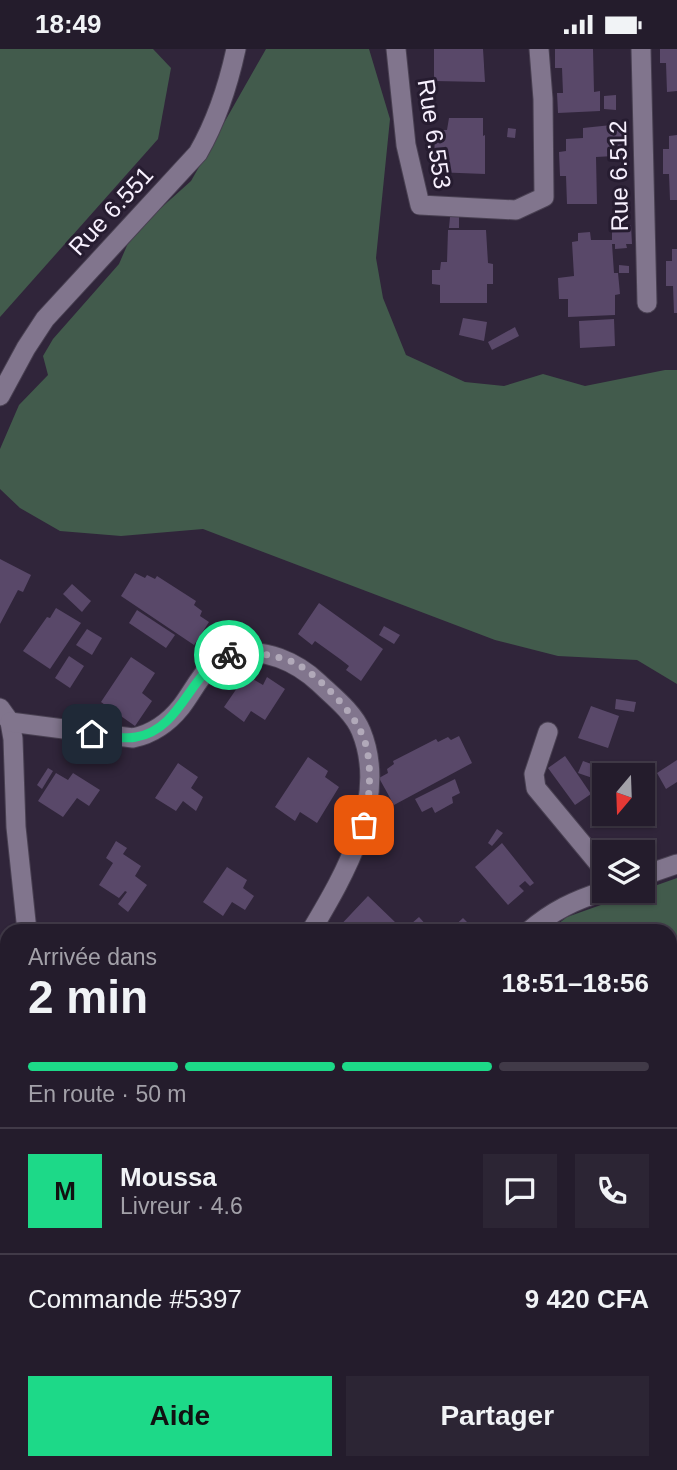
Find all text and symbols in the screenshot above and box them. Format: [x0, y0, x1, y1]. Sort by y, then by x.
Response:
text: 18:49 [35, 9, 102, 39]
street label: Rue 6.553 [412, 77, 456, 191]
street label: Rue 6.512 [604, 120, 633, 232]
street label: Rue 6.551 [63, 161, 158, 260]
courier [194, 620, 264, 690]
icon: bike [210, 636, 248, 674]
pin [62, 704, 122, 764]
icon: home [73, 715, 111, 753]
north arrow [592, 763, 654, 826]
map controls [592, 763, 655, 903]
pin [334, 795, 394, 855]
icon: bag [345, 806, 383, 844]
button: layers [592, 840, 655, 903]
text: Arrivée dans [28, 944, 157, 970]
text: 18:51–18:56 [502, 968, 649, 998]
text: 2 min [28, 971, 148, 1023]
text: En route · 50 m [28, 1081, 187, 1107]
button: chat [483, 1154, 557, 1228]
button: phone [575, 1154, 649, 1228]
text: Moussa [120, 1162, 217, 1192]
text: M [54, 1176, 76, 1206]
text: Livreur · 4.6 [120, 1193, 243, 1219]
text: Commande #5397 [28, 1284, 242, 1314]
text: 9 420 CFA [525, 1284, 649, 1314]
button: Aide [28, 1376, 332, 1456]
button: Partager [346, 1376, 649, 1456]

